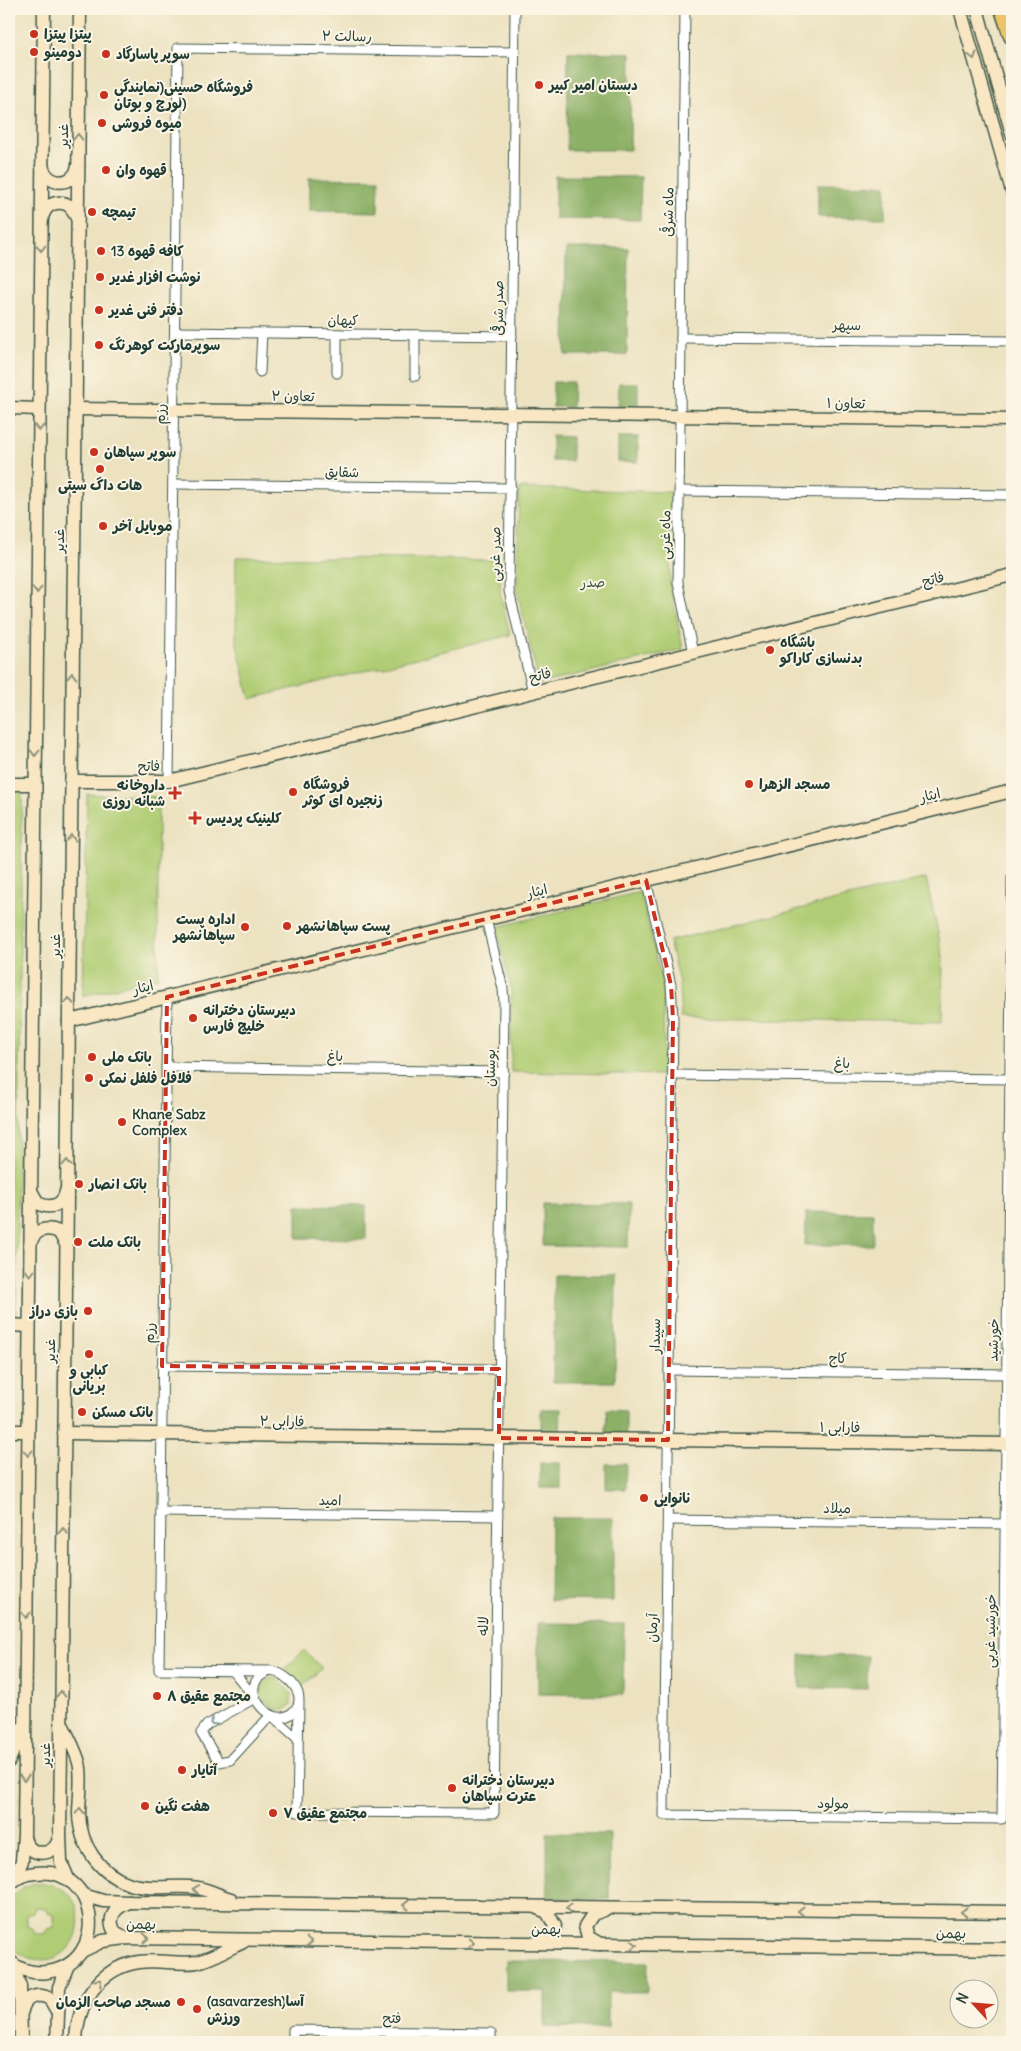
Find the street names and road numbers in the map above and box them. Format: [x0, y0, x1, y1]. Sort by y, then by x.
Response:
street label: رسالت ۲ [322, 27, 372, 45]
street label: غدیر [54, 124, 72, 149]
street label: ماه شرقی [659, 187, 677, 237]
street label: صدر شرقی [489, 280, 507, 336]
street label: کیهان [327, 311, 359, 329]
street label: سپهر [832, 316, 861, 335]
street label: تعاون ۲ [271, 387, 316, 405]
street label: تعاون ۱ [826, 394, 867, 412]
street label: رزم [151, 403, 171, 425]
street label: شقایق [325, 463, 359, 481]
street label: ماه غربی [656, 510, 674, 560]
street label: صدر غربی [486, 526, 504, 582]
street label: غدیر [50, 529, 68, 554]
street label: فاتح [920, 568, 946, 591]
street label: فاتح [527, 664, 553, 687]
street label: فاتح [138, 757, 160, 776]
street label: ایثار [917, 784, 942, 806]
street label: ایثار [524, 880, 549, 902]
street label: غدیر [46, 934, 64, 959]
street label: ایثار [130, 976, 155, 998]
street label: باغ [327, 1047, 343, 1066]
street label: بوستان [481, 1049, 499, 1087]
street label: باغ [834, 1054, 850, 1073]
street label: سپیدار [646, 1318, 665, 1355]
street label: خورشید [984, 1318, 1002, 1362]
street label: رزم [140, 1322, 160, 1344]
street label: غدیر [41, 1339, 59, 1364]
street label: کاج [829, 1349, 847, 1368]
street label: فارابی ۲ [259, 1412, 305, 1430]
street label: فارابی ۱ [820, 1418, 860, 1436]
street label: امید [318, 1491, 342, 1509]
street label: میلاد [823, 1499, 851, 1517]
street label: خورشید غربی [980, 1594, 1000, 1668]
street label: آرمان [643, 1613, 661, 1643]
street label: لاله [474, 1616, 492, 1636]
street label: غدیر [36, 1743, 54, 1768]
street label: مولود [817, 1794, 849, 1813]
street label: بهمن [126, 1915, 156, 1933]
street label: بهمن [531, 1920, 561, 1938]
street label: بهمن [936, 1924, 966, 1942]
street label: فتح [382, 2009, 402, 2028]

